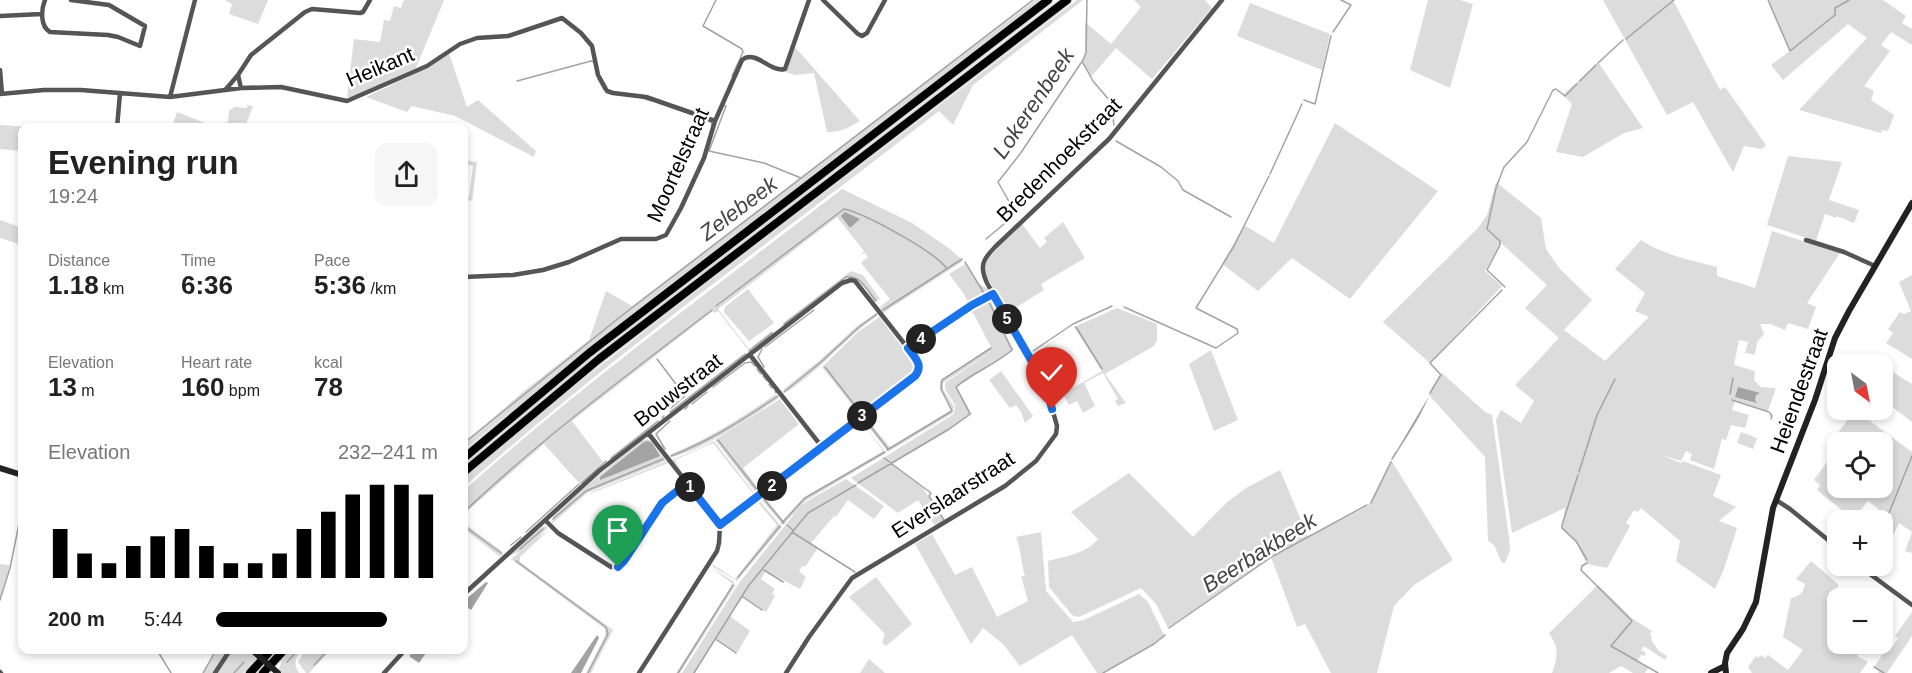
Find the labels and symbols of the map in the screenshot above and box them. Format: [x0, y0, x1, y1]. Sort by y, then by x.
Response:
street label: Heikant [343, 42, 417, 91]
water label: Lokerenbeek [987, 43, 1080, 163]
street label: Bredenhoekstraat [992, 93, 1126, 226]
street label: Moortelstraat [642, 104, 713, 225]
water label: Zelebeek [694, 171, 783, 246]
pin: 5 [992, 304, 1022, 334]
pin: 4 [906, 324, 936, 354]
street label: Heiendestraat [1765, 325, 1832, 456]
pin [1026, 347, 1077, 409]
street label: Bouwstraat [629, 348, 726, 431]
north arrow [1827, 354, 1893, 420]
pin: 3 [847, 401, 877, 431]
street label: Everslaarstraat [887, 446, 1018, 543]
pin: 2 [757, 471, 787, 501]
pin: 1 [675, 472, 705, 502]
pin [592, 505, 643, 567]
water label: Beerbakbeek [1198, 507, 1322, 597]

